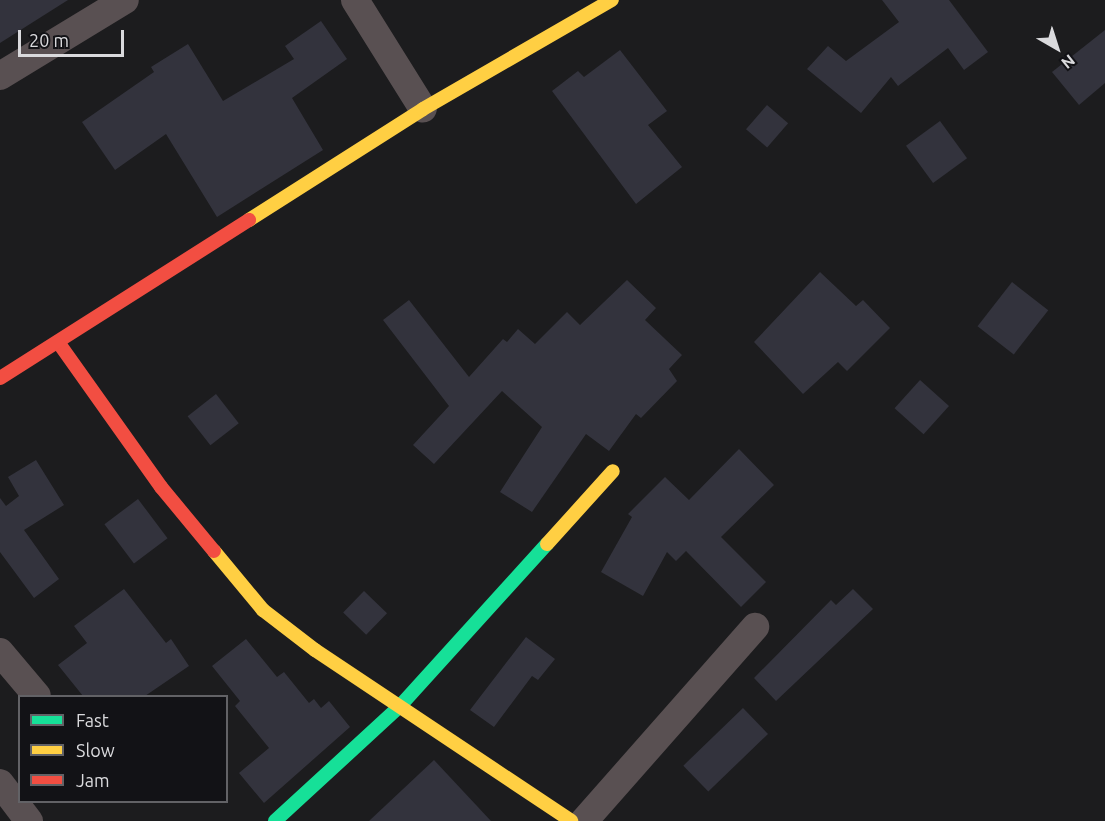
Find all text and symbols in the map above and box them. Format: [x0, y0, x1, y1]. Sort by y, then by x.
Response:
scale bar [21, 18, 128, 56]
north arrow [1027, 18, 1087, 78]
text: 20 m [29, 30, 69, 50]
text: N [1058, 51, 1079, 73]
legend [18, 695, 228, 803]
text: Fast [76, 710, 109, 730]
text: Slow [76, 740, 115, 760]
text: Jam [76, 770, 110, 790]

